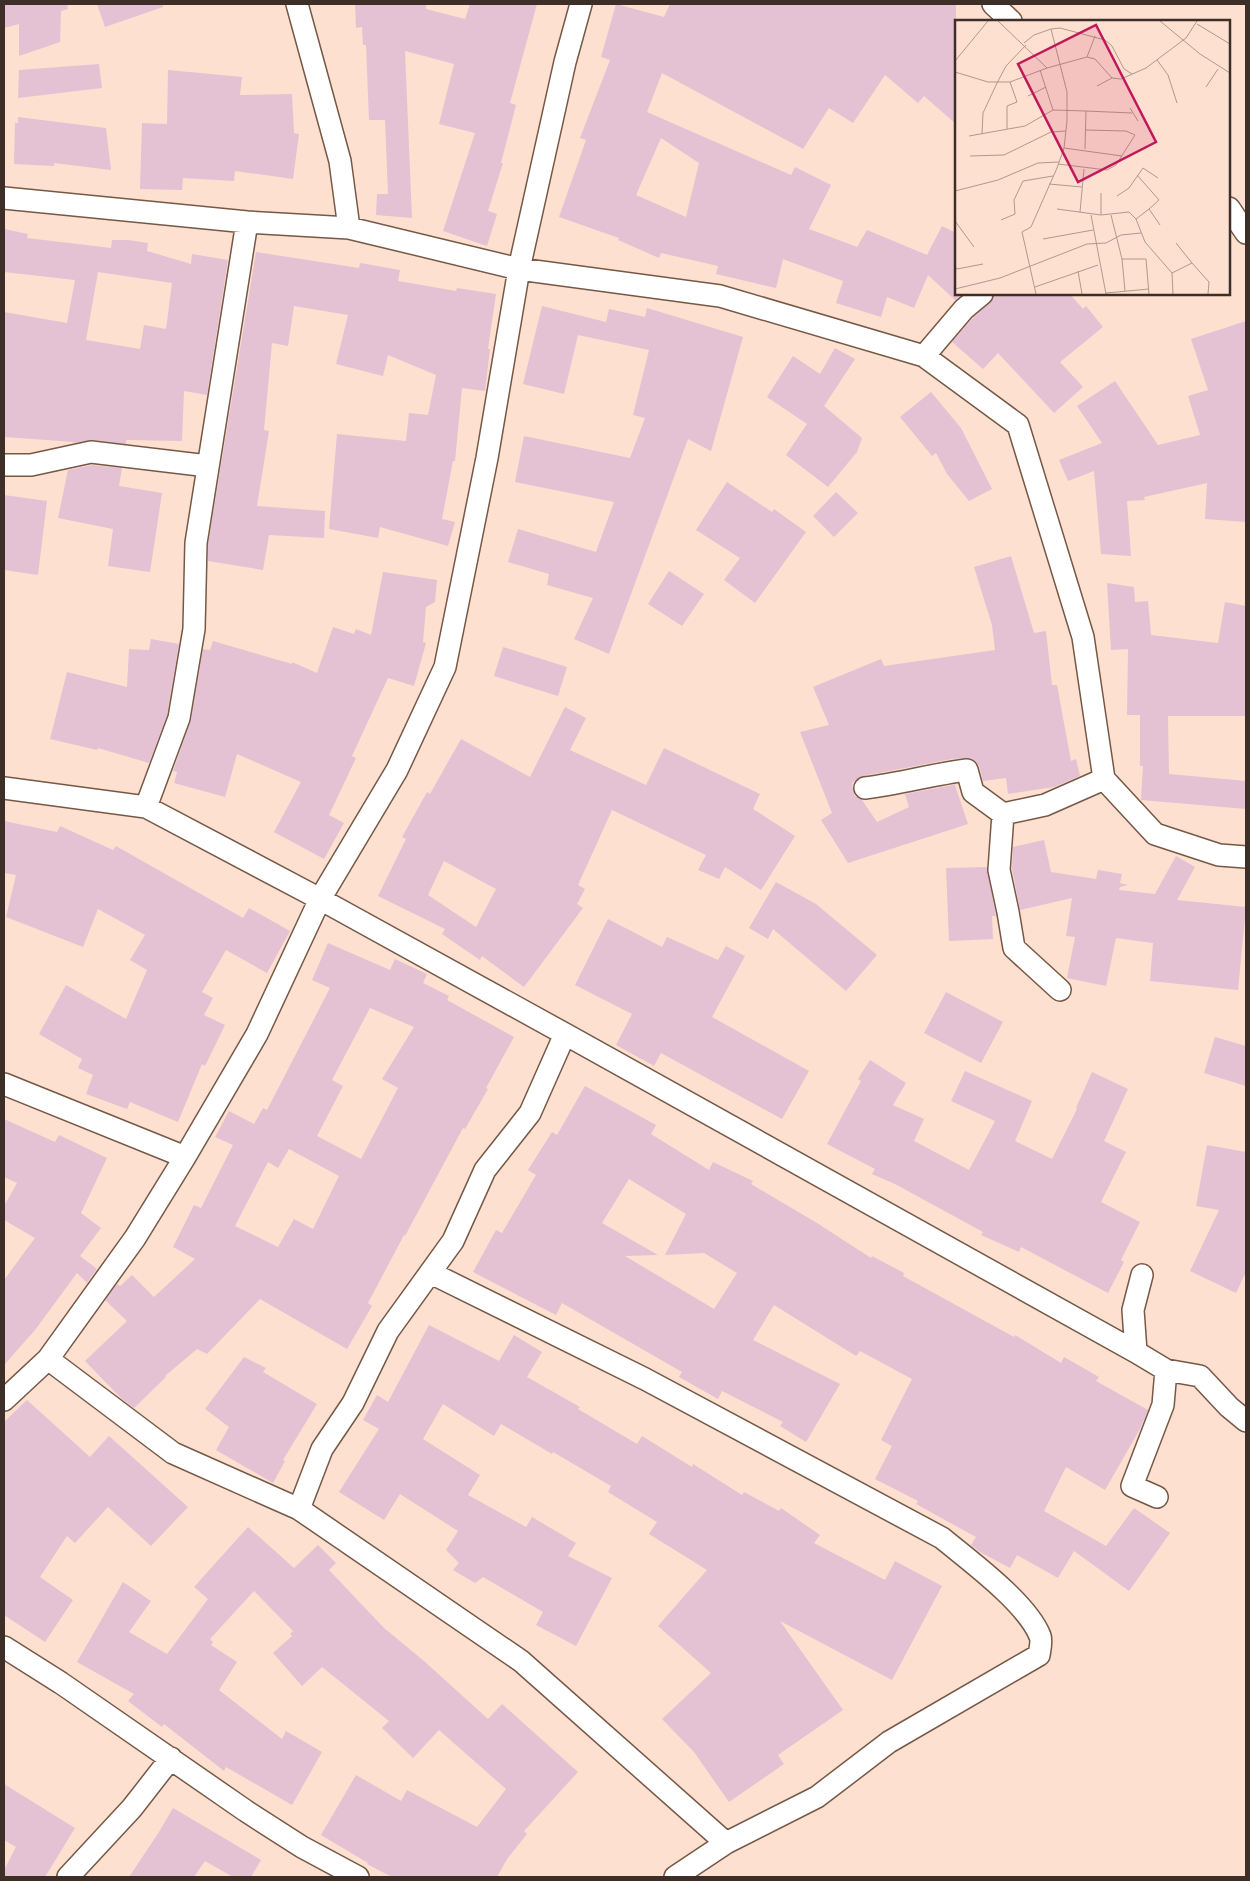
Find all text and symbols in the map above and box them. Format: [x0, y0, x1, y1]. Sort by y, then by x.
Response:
inset map [955, 20, 1230, 295]

